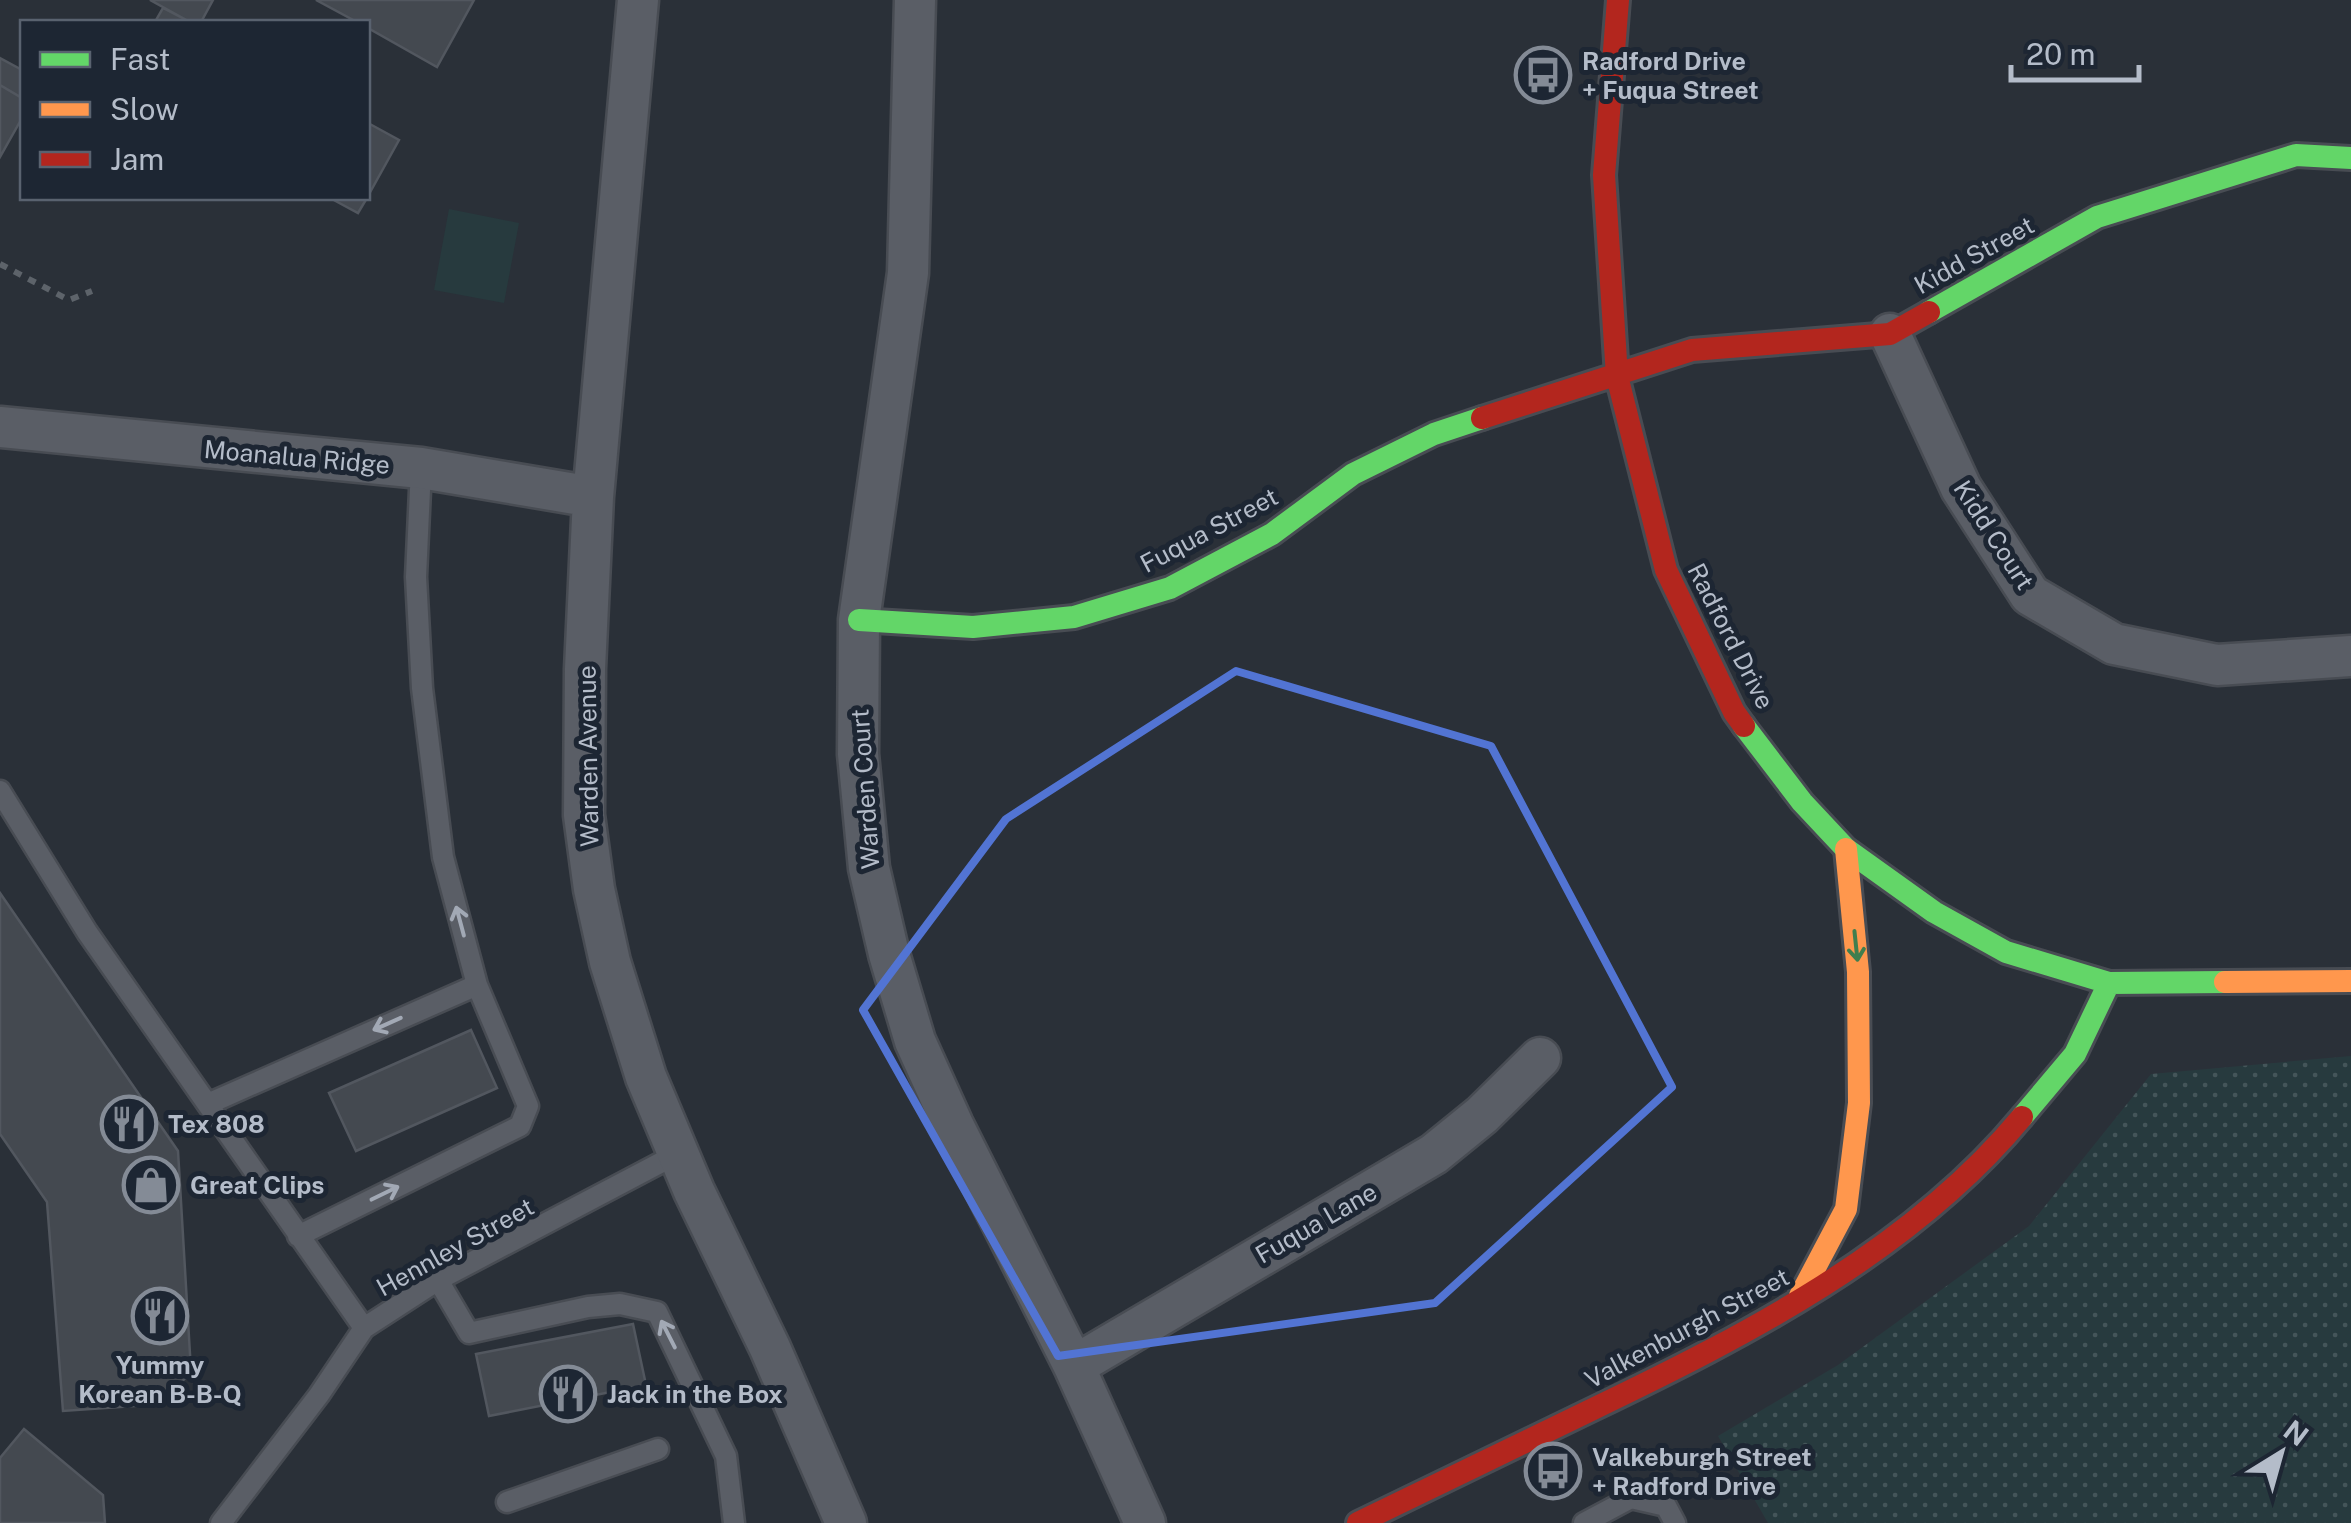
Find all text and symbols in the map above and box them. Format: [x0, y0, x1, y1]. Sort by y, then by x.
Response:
legend [20, 20, 370, 200]
scale bar [2011, 20, 2138, 82]
text: 20 m [2026, 36, 2095, 72]
text: Fast [110, 41, 170, 77]
bus stop icon: Radford Drive + Fuqua Street [1513, 45, 1573, 105]
place label: Radford Drive + Fuqua Street [1582, 46, 1759, 105]
text: Slow [110, 91, 179, 127]
text: Jam [110, 141, 164, 177]
street label: Kidd Street [1909, 210, 2039, 300]
street label: Moanalua Ridge [203, 434, 391, 480]
street label: Kidd Court [1948, 475, 2040, 595]
street label: Fuqua Street [1135, 481, 1283, 579]
street label: Radford Drive [1681, 558, 1781, 714]
street label: Warden Avenue [571, 665, 605, 847]
street label: Warden Court [844, 708, 886, 870]
one-way arrow [449, 906, 468, 937]
one-way arrow [1847, 930, 1866, 962]
one-way arrow [372, 1016, 403, 1034]
restaurant icon: Tex 808 [99, 1094, 159, 1154]
place label: Tex 808 [168, 1109, 265, 1139]
shop icon: Great Clips [121, 1155, 181, 1215]
place label: Great Clips [190, 1170, 324, 1200]
street label: Fuqua Lane [1250, 1176, 1382, 1270]
one-way arrow [370, 1183, 400, 1202]
street label: Hennley Street [371, 1191, 539, 1303]
street label: Valkenburgh Street [1580, 1261, 1794, 1395]
restaurant icon: Yummy Korean B-B-Q [130, 1286, 190, 1346]
one-way arrow [658, 1320, 677, 1349]
place label: Yummy Korean B-B-Q [78, 1350, 242, 1409]
restaurant icon: Jack in the Box [538, 1364, 598, 1424]
place label: Jack in the Box [607, 1379, 783, 1409]
north arrow [2231, 1403, 2331, 1503]
text: N [2278, 1413, 2315, 1452]
bus stop icon: Valkeburgh Street + Radford Drive [1523, 1441, 1583, 1501]
place label: Valkeburgh Street + Radford Drive [1592, 1442, 1812, 1501]

